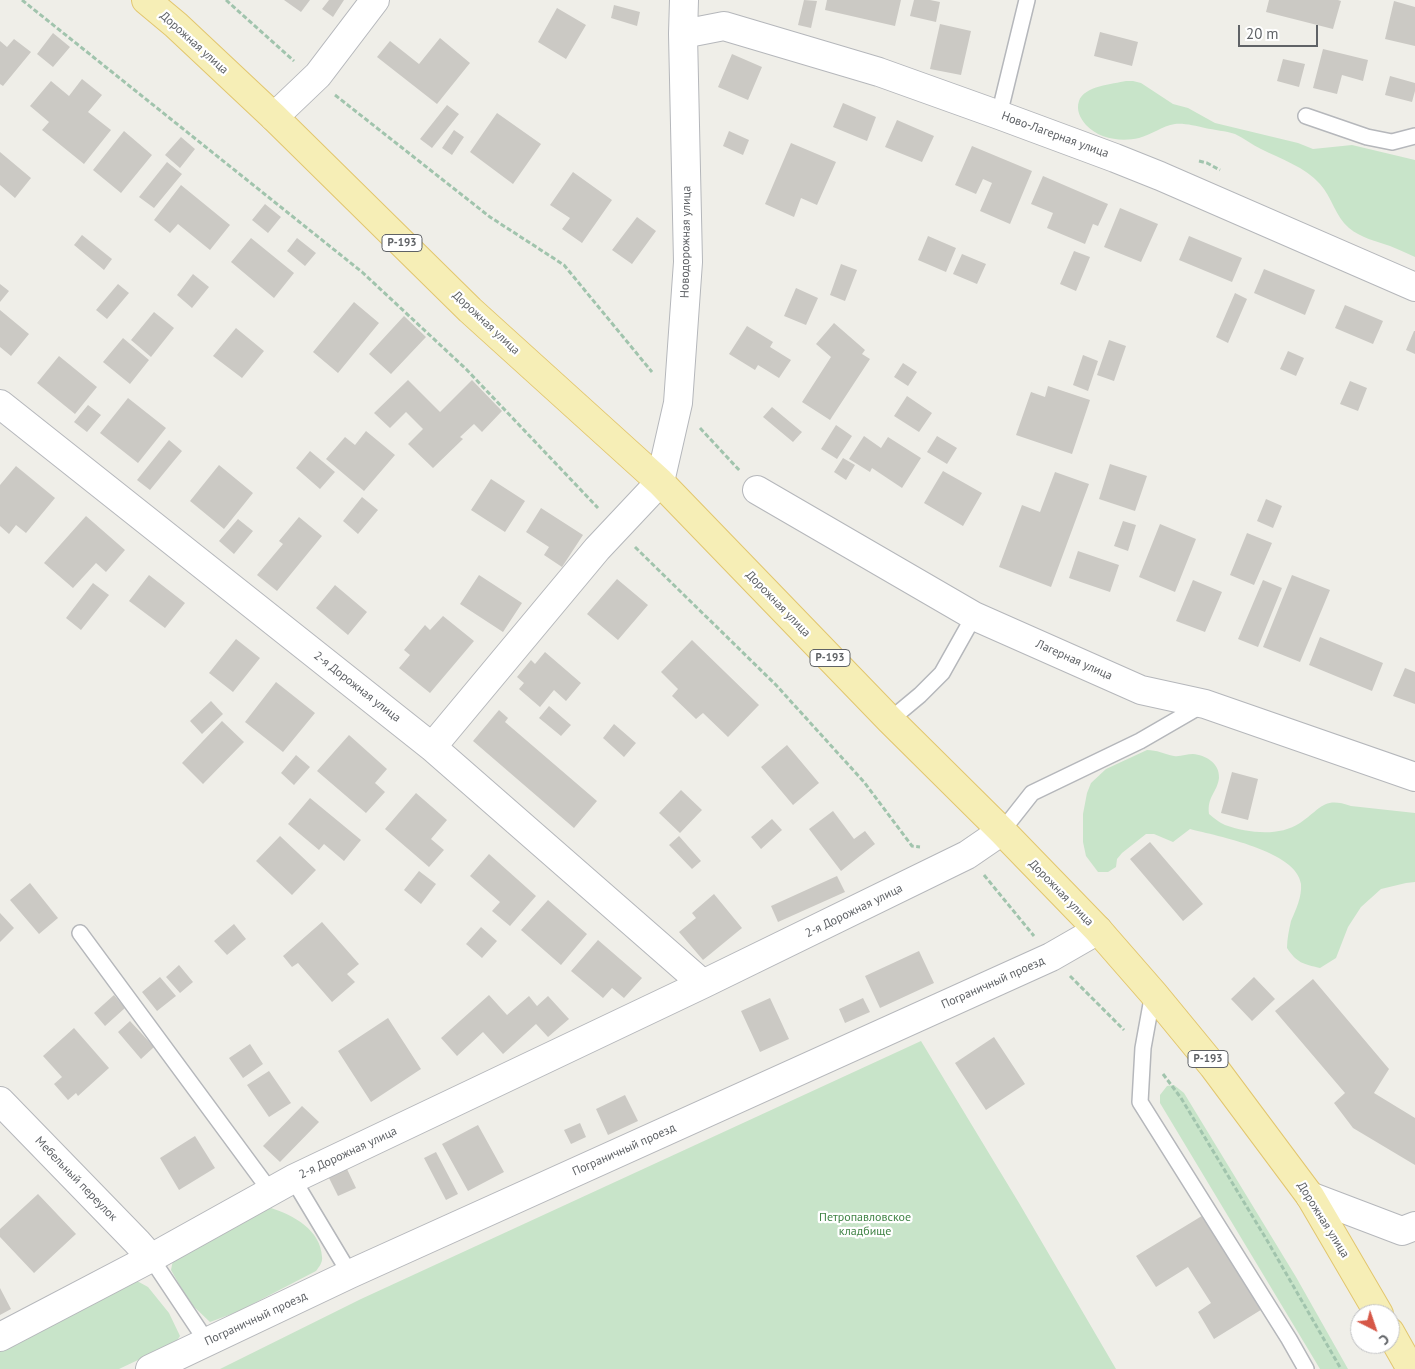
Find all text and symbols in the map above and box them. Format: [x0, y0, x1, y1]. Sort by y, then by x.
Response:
street label: Дорожная улица [157, 9, 231, 77]
scale bar [1240, 15, 1320, 47]
text: 20 m [1246, 24, 1279, 43]
street label: Ново-Лагерная улица [999, 109, 1111, 161]
street label: Новодорожная улица [678, 186, 694, 298]
road number: Р-193 [382, 234, 422, 252]
street label: Дорожная улица [449, 288, 523, 358]
street label: Дорожная улица [743, 568, 813, 640]
street label: Лагерная улица [1034, 637, 1114, 683]
street label: 2-я Дорожная улица [311, 649, 403, 725]
road number: Р-193 [810, 650, 850, 666]
street label: Дорожная улица [1026, 857, 1096, 929]
street label: 2-я Дорожная улица [803, 881, 905, 941]
street label: Пограничный проезд [939, 954, 1047, 1012]
road number: Р-193 [1188, 1050, 1228, 1068]
street label: Пограничный проезд [570, 1121, 678, 1179]
street label: 2-я Дорожная улица [297, 1124, 399, 1182]
street label: Мебельный переулок [32, 1134, 120, 1224]
street label: Дорожная улица [1294, 1179, 1352, 1261]
park label: Петропавловское кладбище [819, 1211, 911, 1239]
street label: Пограничный проезд [202, 1289, 310, 1349]
north arrow [1350, 1304, 1400, 1354]
text: С [1375, 1330, 1393, 1349]

